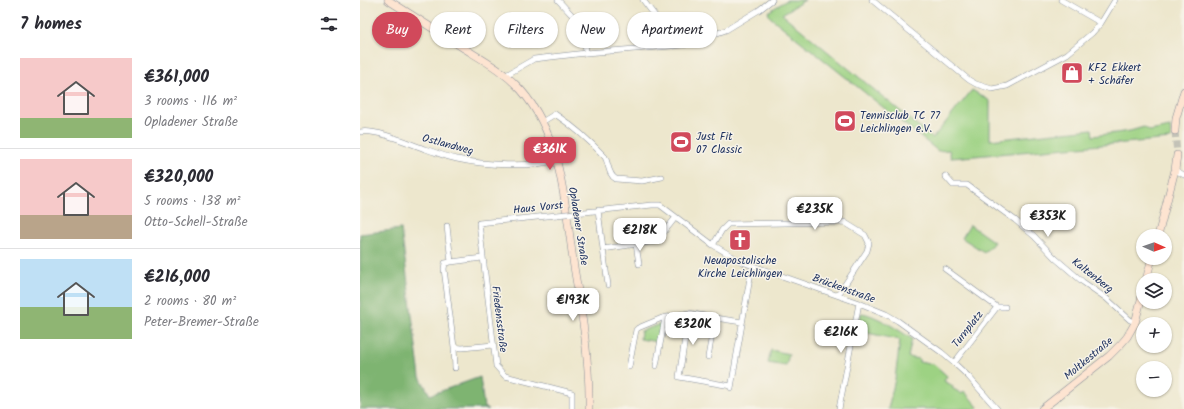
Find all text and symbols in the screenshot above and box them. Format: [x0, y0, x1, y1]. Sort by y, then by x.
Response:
text: 7 homes [20, 11, 82, 38]
chip: Buy [372, 12, 422, 48]
chip: Rent [430, 12, 486, 48]
chip: Filters [494, 12, 558, 48]
chip: New [566, 12, 619, 48]
chip: Apartment [627, 12, 717, 48]
icon: filters [318, 13, 340, 35]
place label: KFZ Ekkert + Schäfer [1088, 59, 1142, 90]
shop icon: KFZ Ekkert + Schäfer [1059, 60, 1085, 86]
text: €361,000 [144, 64, 209, 91]
icon: home [52, 74, 100, 122]
text: 3 rooms · 116 m² [144, 91, 237, 112]
place label: Tennisclub TC 77 Leichlingen e.V. [860, 107, 941, 138]
sports icon: Tennisclub TC 77 Leichlingen e.V. [832, 108, 858, 134]
text: Opladener Straße [144, 112, 238, 133]
place label: Just Fit 07 Classic [696, 128, 742, 159]
street label: Ostlandweg [420, 129, 475, 160]
sports icon: Just Fit 07 Classic [668, 129, 694, 155]
pin: €361K [522, 137, 578, 171]
text: €361K [533, 139, 567, 160]
text: €320,000 [144, 164, 213, 191]
icon: home [52, 175, 100, 223]
street label: Opladener Straße [563, 186, 593, 267]
text: 5 rooms · 138 m² [144, 191, 241, 212]
street label: Haus Vorst [512, 196, 565, 220]
pin: €235K [787, 197, 843, 231]
text: €235K [796, 199, 834, 220]
pin: €353K [1020, 204, 1076, 238]
text: €353K [1030, 206, 1066, 227]
text: Otto-Schell-Straße [144, 212, 248, 233]
pin: €218K [612, 218, 668, 252]
text: €218K [622, 220, 658, 241]
church icon: Neuapostolische Kirche Leichlingen [727, 227, 753, 253]
north arrow [1136, 229, 1172, 265]
map controls [1136, 229, 1172, 397]
place label: Neuapostolische Kirche Leichlingen [698, 252, 782, 283]
street label: Kaltenberg [1068, 254, 1117, 298]
text: €216,000 [144, 264, 210, 291]
street label: Brückenstraße [810, 269, 878, 309]
button: layers [1136, 273, 1172, 309]
icon: home [52, 275, 100, 323]
street label: Friedensstraße [486, 285, 512, 354]
pin: €193K [545, 288, 601, 322]
text: €193K [556, 290, 590, 311]
text: 2 rooms · 80 m² [144, 291, 236, 312]
street label: Turnplatz [947, 307, 988, 352]
text: Peter-Bremer-Straße [144, 312, 259, 333]
pin: €320K [665, 312, 721, 346]
text: €320K [674, 314, 712, 335]
button: + [1136, 317, 1172, 353]
pin: €216K [813, 320, 869, 354]
text: €216K [824, 322, 858, 343]
street label: Moltkestraße [1060, 333, 1117, 385]
button: − [1136, 361, 1172, 397]

